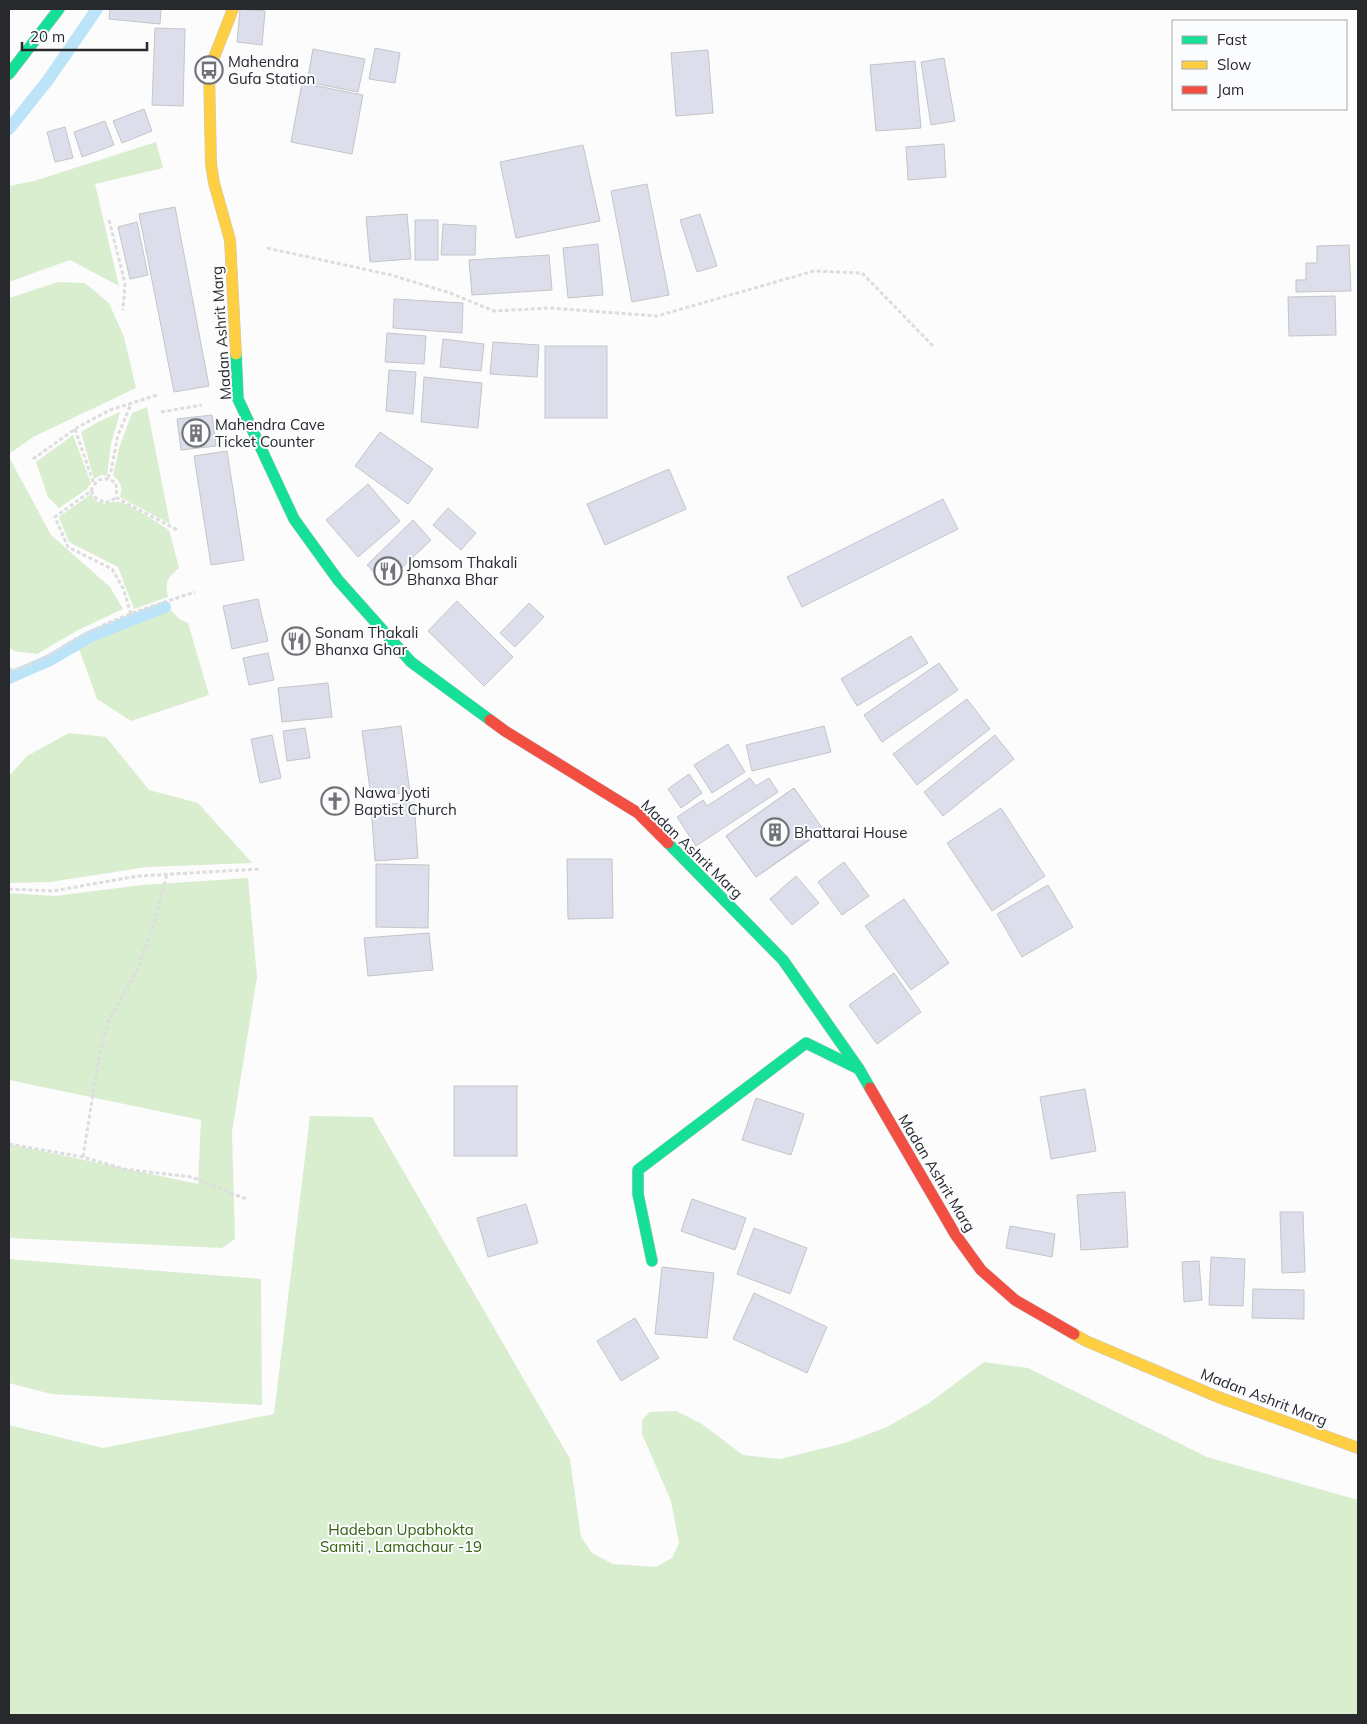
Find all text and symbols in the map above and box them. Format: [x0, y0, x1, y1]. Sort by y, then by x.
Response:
scale bar [22, 20, 148, 52]
legend [1172, 20, 1347, 110]
text: 20 m [30, 27, 65, 46]
text: Fast [1217, 30, 1247, 49]
place label: Mahendra Gufa Station [228, 52, 315, 88]
bus stop icon: Mahendra Gufa Station [194, 55, 224, 85]
text: Slow [1217, 55, 1251, 74]
text: Jam [1217, 80, 1244, 99]
street label: Madan Ashrit Marg [207, 265, 235, 401]
place label: Mahendra Cave Ticket Counter [215, 415, 325, 451]
building icon: Mahendra Cave Ticket Counter [181, 418, 211, 448]
place label: Jomsom Thakali Bhanxa Bhar [407, 553, 517, 589]
restaurant icon: Jomsom Thakali Bhanxa Bhar [373, 556, 403, 586]
place label: Sonam Thakali Bhanxa Ghar [315, 623, 418, 659]
restaurant icon: Sonam Thakali Bhanxa Ghar [281, 626, 311, 656]
place label: Nawa Jyoti Baptist Church [354, 783, 457, 819]
church icon: Nawa Jyoti Baptist Church [320, 786, 350, 816]
street label: Madan Ashrit Marg [637, 796, 747, 902]
building icon: Bhattarai House [760, 817, 790, 847]
place label: Bhattarai House [794, 823, 907, 842]
street label: Madan Ashrit Marg [894, 1111, 980, 1235]
street label: Madan Ashrit Marg [1198, 1364, 1330, 1430]
park label: Hadeban Upabhokta Samiti , Lamachaur -19 [320, 1520, 482, 1556]

